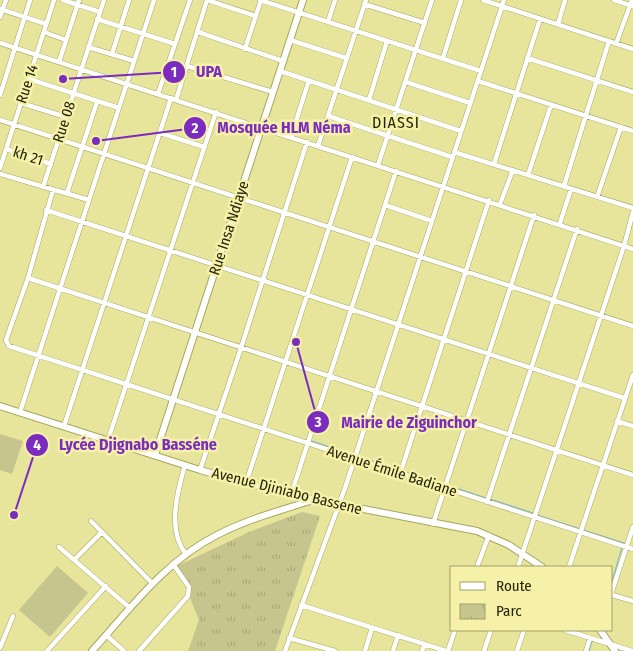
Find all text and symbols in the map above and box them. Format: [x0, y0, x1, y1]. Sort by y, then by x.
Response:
callout: UPA [161, 56, 232, 87]
street label: Rue 14 [12, 62, 42, 106]
text: UPA [196, 62, 222, 81]
text: 1 [171, 63, 177, 81]
street label: Rue 08 [49, 99, 79, 145]
callout: Mosquée HLM Néma [183, 112, 361, 143]
district label: DIASSI [372, 113, 420, 132]
text: Mosquée HLM Néma [217, 118, 351, 137]
text: 2 [191, 119, 199, 137]
street label: kh 21 [11, 143, 45, 169]
street label: Rue Insa Ndiaye [205, 179, 253, 277]
callout: Mairie de Ziguinchor [306, 406, 487, 437]
text: 3 [313, 413, 322, 431]
text: Mairie de Ziguinchor [341, 413, 477, 432]
callout: Lycée Djignabo Basséne [24, 429, 227, 460]
text: Lycée Djignabo Basséne [59, 435, 217, 454]
text: 4 [33, 436, 41, 454]
street label: Avenue Émile Badiane [325, 441, 459, 501]
street label: Avenue Djiniabo Bassene [210, 464, 364, 518]
legend [450, 566, 613, 631]
text: Route [496, 577, 532, 595]
text: Parc [496, 602, 522, 620]

